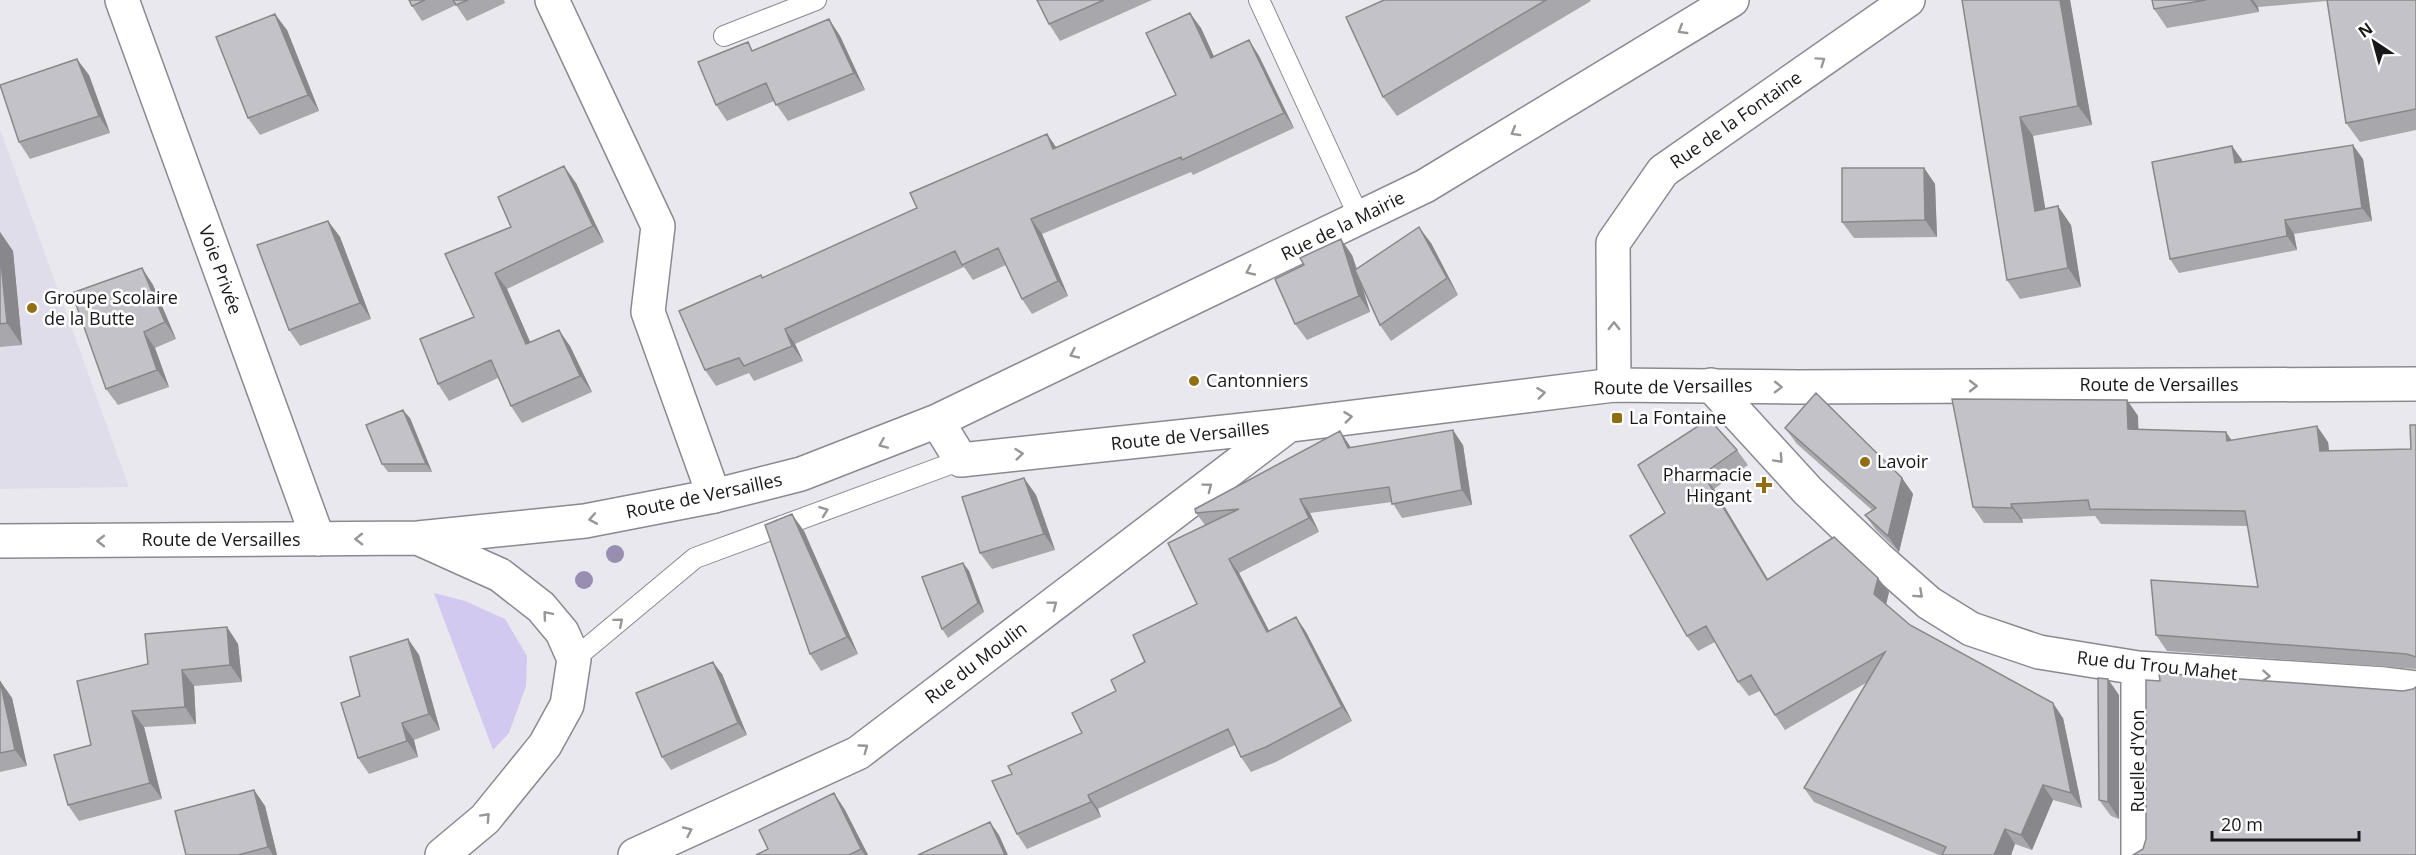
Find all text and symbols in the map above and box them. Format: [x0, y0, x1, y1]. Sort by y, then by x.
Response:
north arrow [2344, 12, 2404, 72]
text: N [2353, 17, 2377, 43]
one-way arrow [1678, 23, 1688, 35]
one-way arrow [1814, 57, 1825, 68]
street label: Rue de la Fontaine [1665, 65, 1806, 174]
one-way arrow [1511, 124, 1521, 136]
street label: Rue de la Mairie [1277, 185, 1408, 265]
street label: Voie Privée [194, 222, 248, 317]
one-way arrow [1245, 263, 1256, 275]
place label: Groupe Scolaire de la Butte [44, 285, 178, 330]
marker: Groupe Scolaire de la Butte [25, 301, 39, 315]
one-way arrow [1608, 322, 1620, 331]
one-way arrow [1069, 347, 1080, 359]
place label: Cantonniers [1206, 368, 1308, 392]
street label: Route de Versailles [2079, 372, 2239, 396]
street label: Route de Versailles [1593, 373, 1753, 399]
marker: Cantonniers [1187, 374, 1201, 388]
one-way arrow [1773, 380, 1782, 393]
one-way arrow [1968, 380, 1977, 392]
one-way arrow [1537, 387, 1546, 400]
place label: La Fontaine [1629, 405, 1726, 429]
one-way arrow [1343, 411, 1352, 423]
marker: La Fontaine [1610, 411, 1624, 425]
street label: Route de Versailles [1110, 415, 1270, 455]
one-way arrow [878, 437, 889, 449]
one-way arrow [1014, 448, 1023, 461]
place label: Lavoir [1877, 449, 1929, 473]
one-way arrow [1772, 452, 1783, 462]
marker: Lavoir [1858, 455, 1872, 469]
place label: Pharmacie Hingant [1663, 462, 1752, 507]
street label: Route de Versailles [623, 467, 784, 523]
marker: Pharmacie Hingant [1757, 478, 1771, 492]
one-way arrow [1202, 483, 1213, 494]
one-way arrow [818, 505, 829, 518]
one-way arrow [588, 512, 598, 525]
street label: Route de Versailles [141, 527, 301, 551]
one-way arrow [355, 532, 364, 545]
one-way arrow [97, 535, 106, 547]
one-way arrow [1912, 587, 1923, 598]
one-way arrow [1046, 601, 1057, 612]
one-way arrow [543, 611, 554, 622]
street label: Rue du Moulin [920, 616, 1031, 708]
one-way arrow [612, 618, 623, 629]
street label: Rue du Trou Mahet [2076, 645, 2239, 685]
one-way arrow [2261, 669, 2270, 682]
street label: Ruelle d'Yon [2125, 709, 2149, 813]
one-way arrow [858, 744, 869, 755]
scale bar [2212, 804, 2359, 842]
text: 20 m [2221, 812, 2263, 836]
one-way arrow [479, 813, 490, 823]
one-way arrow [682, 826, 693, 838]

